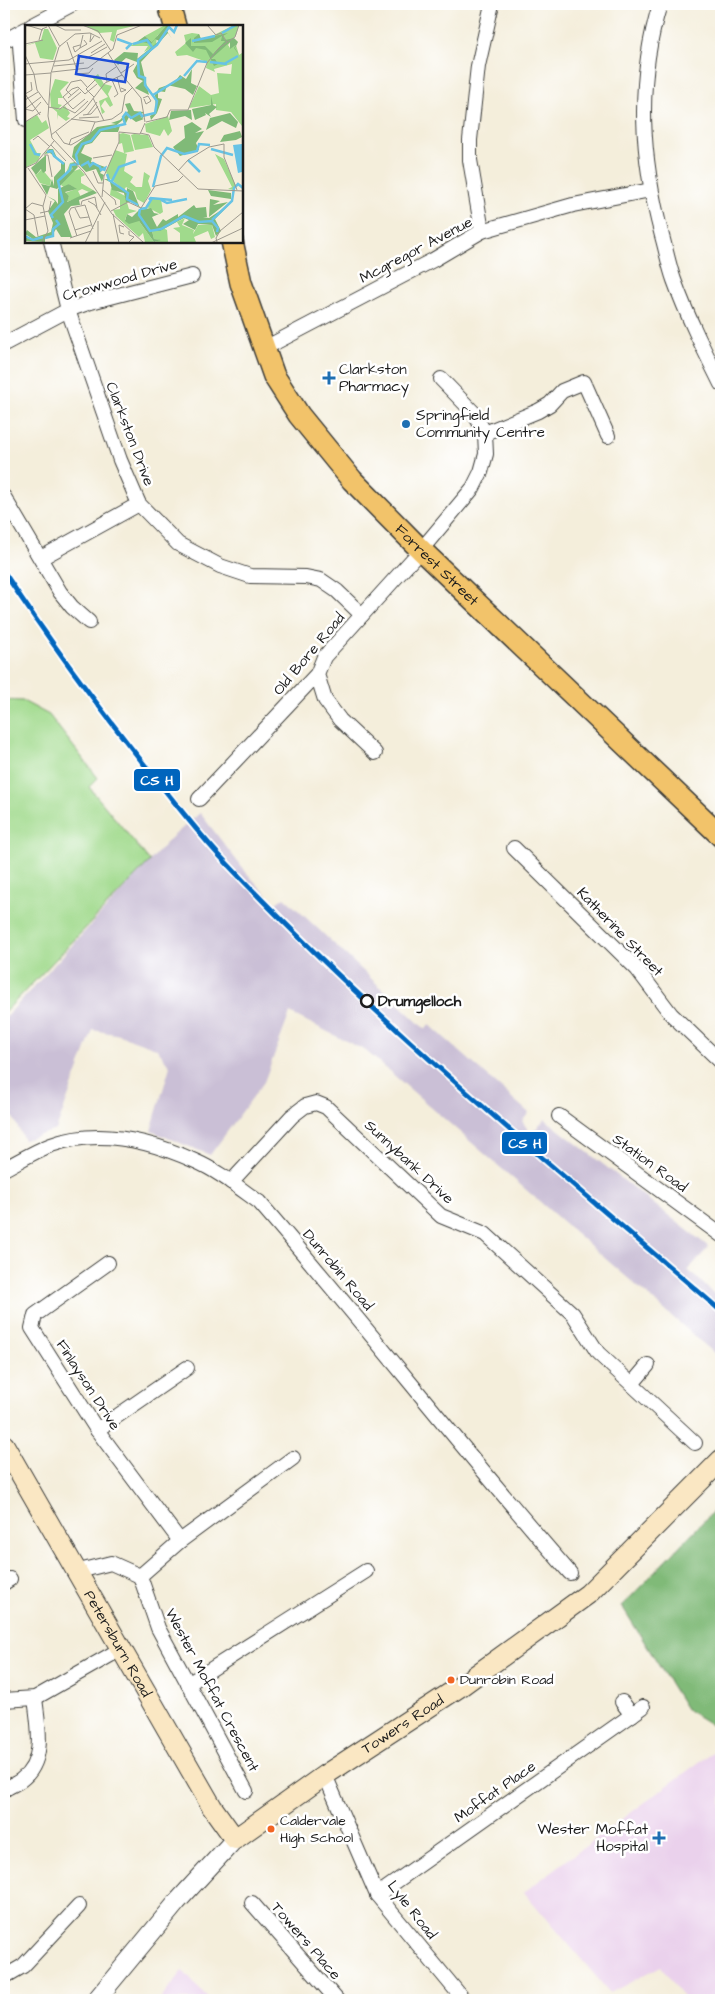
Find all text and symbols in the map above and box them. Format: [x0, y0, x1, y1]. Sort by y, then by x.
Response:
inset map [25, 25, 242, 242]
street label: Mcgregor Avenue [356, 211, 477, 290]
street label: Crowwood Drive [60, 254, 180, 306]
place label: Clarkston Pharmacy [339, 359, 409, 398]
marker: Clarkston Pharmacy [323, 372, 335, 384]
street label: Clarkston Drive [101, 379, 159, 489]
place label: Springfield Community Centre [416, 405, 545, 444]
marker: Springfield Community Centre [400, 418, 412, 430]
street label: Forrest Street [390, 519, 484, 610]
street label: Old Bore Road [268, 608, 350, 700]
line badge: CS H [133, 768, 181, 792]
text: CS H [141, 771, 174, 791]
street label: Katherine Street [572, 883, 668, 981]
place label: Drumgelloch [378, 991, 462, 1014]
marker: Drumgelloch [360, 994, 374, 1008]
street label: Sunnybank Drive [359, 1115, 458, 1210]
street label: Station Road [608, 1129, 692, 1198]
line badge: CS H [501, 1131, 548, 1155]
text: CS H [509, 1134, 542, 1154]
street label: Dunrobin Road [298, 1225, 378, 1315]
street label: Finlayson Drive [50, 1336, 125, 1435]
street label: Petersburn Road [79, 1586, 157, 1701]
street label: Wester Moffat Crescent [160, 1605, 264, 1775]
place label: Dunrobin Road [460, 1670, 554, 1690]
marker: Dunrobin Road [446, 1675, 456, 1685]
street label: Towers Road [357, 1689, 448, 1759]
street label: Moffat Place [450, 1756, 540, 1828]
place label: Caldervale High School [280, 1811, 353, 1848]
place label: Wester Moffat Hospital [537, 1819, 648, 1857]
marker: Caldervale High School [266, 1824, 276, 1834]
marker: Wester Moffat Hospital [652, 1831, 666, 1845]
street label: Lyle Road [382, 1876, 442, 1945]
street label: Towers Place [266, 1898, 346, 1984]

